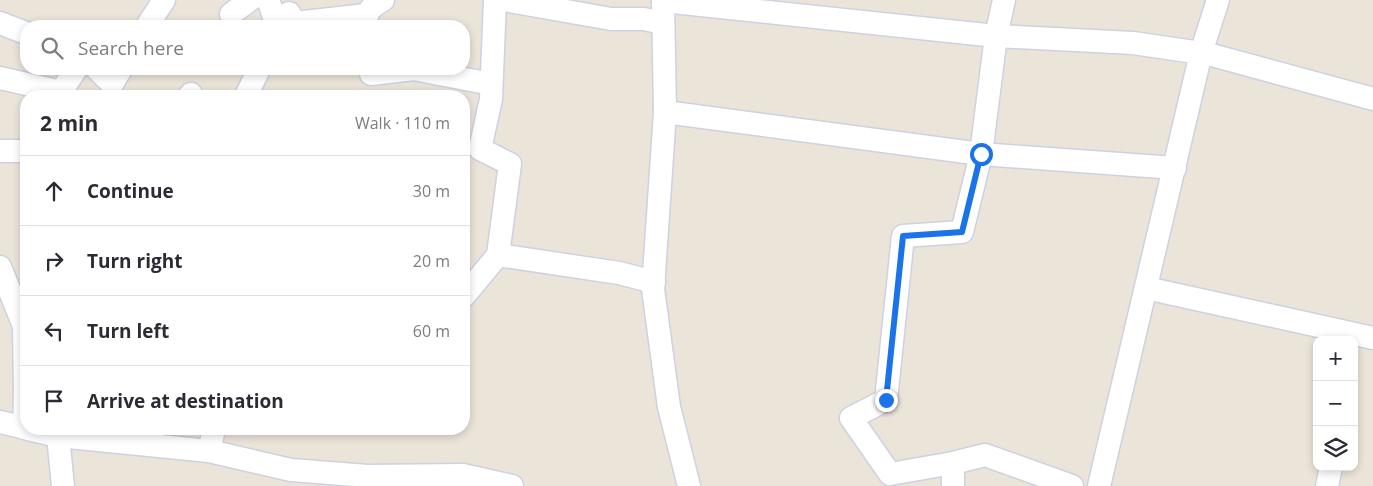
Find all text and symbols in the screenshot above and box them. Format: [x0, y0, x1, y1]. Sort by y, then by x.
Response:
search box [20, 20, 470, 75]
icon: search [38, 34, 66, 62]
text: Search here [78, 35, 184, 61]
text: 2 min [40, 109, 98, 137]
text: Walk · 110 m [355, 112, 450, 134]
route start [970, 143, 993, 166]
icon: ahead [40, 177, 68, 205]
text: Continue [87, 178, 174, 204]
text: 30 m [413, 180, 450, 202]
icon: right [40, 247, 68, 275]
text: Turn right [87, 248, 182, 274]
text: 20 m [413, 250, 450, 272]
icon: left [40, 317, 68, 345]
text: Turn left [87, 318, 169, 344]
text: 60 m [413, 320, 450, 342]
map controls [1313, 336, 1358, 471]
button: + [1313, 336, 1358, 381]
button: − [1313, 381, 1358, 426]
icon: arrive [40, 387, 68, 415]
text: Arrive at destination [87, 388, 284, 414]
route end [875, 389, 898, 412]
button: layers [1313, 426, 1358, 471]

